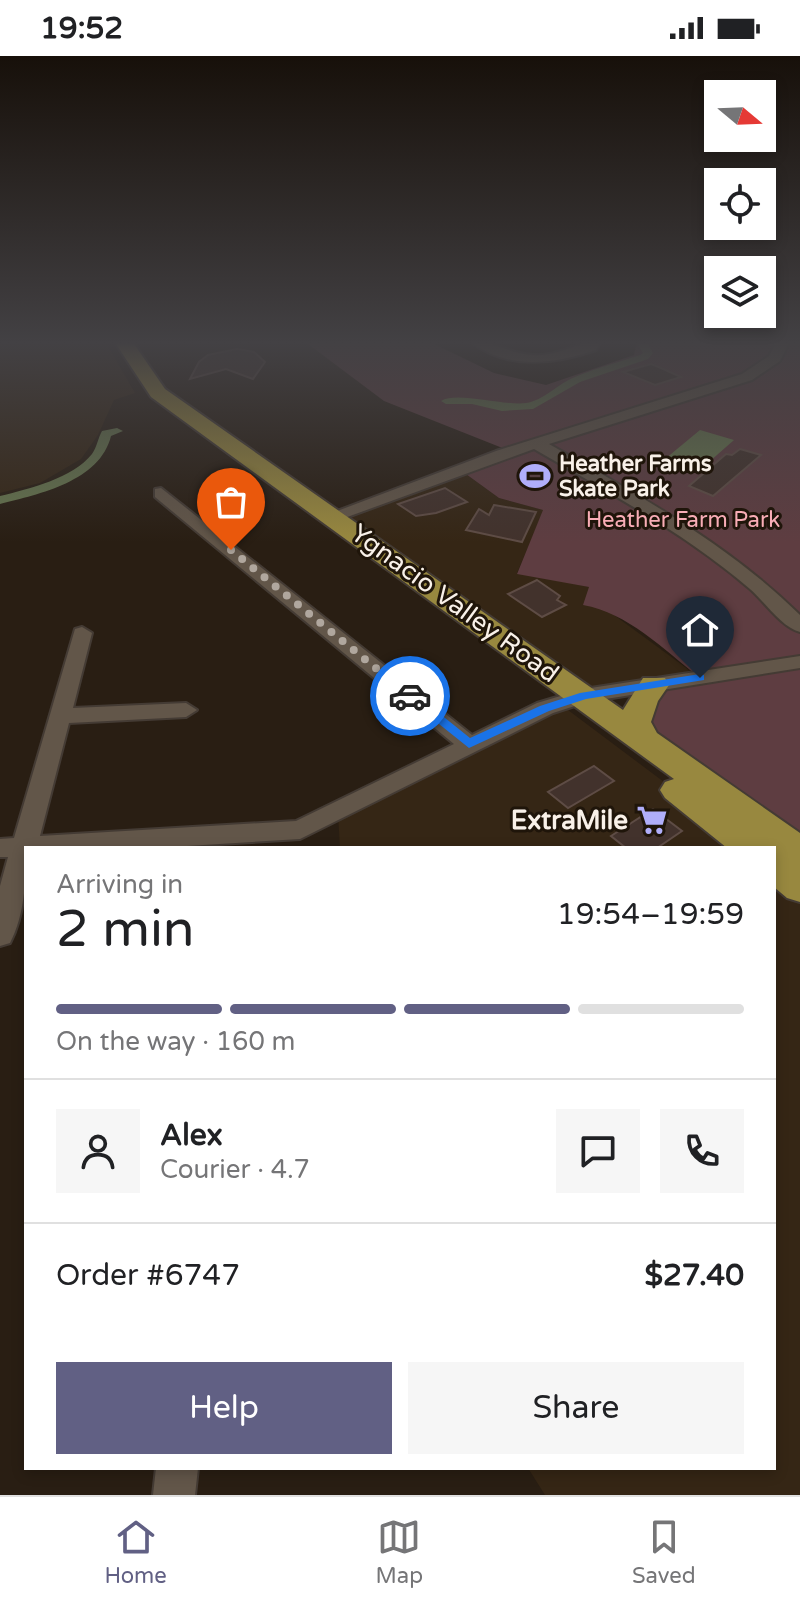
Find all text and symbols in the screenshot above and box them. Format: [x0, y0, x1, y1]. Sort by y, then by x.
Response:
text: 19:52 [40, 10, 123, 47]
north arrow [704, 80, 776, 152]
map controls [704, 80, 776, 328]
button: locate [704, 168, 776, 240]
button: layers [704, 256, 776, 328]
place label: Heather Farms Skate Park [559, 451, 712, 502]
sports icon: Heather Farms Skate Park [518, 459, 552, 493]
pin [197, 468, 265, 550]
icon: bag [209, 480, 253, 524]
park label: Heather Farm Park [586, 507, 780, 533]
street label: Ygnacio Valley Road [345, 518, 565, 689]
pin [666, 596, 734, 678]
icon: home [678, 608, 722, 652]
courier [370, 656, 450, 736]
icon: car [388, 674, 432, 718]
supermarket icon: ExtraMile [635, 803, 669, 837]
place label: ExtraMile [511, 805, 628, 836]
text: Arriving in [56, 869, 183, 900]
text: 19:54–19:59 [557, 896, 744, 933]
text: 2 min [56, 898, 195, 961]
text: On the way · 160 m [56, 1026, 295, 1057]
button: person [56, 1109, 140, 1193]
button: chat [556, 1109, 640, 1193]
button: phone [660, 1109, 744, 1193]
text: Alex [160, 1117, 223, 1154]
text: Courier · 4.7 [160, 1154, 310, 1185]
text: Order #6747 [56, 1257, 240, 1294]
text: $27.40 [644, 1257, 744, 1294]
button: Help [56, 1362, 392, 1454]
button: Share [408, 1362, 744, 1454]
tab: Home [104, 1515, 167, 1589]
tab: Map [376, 1515, 423, 1589]
tab: Saved [632, 1515, 696, 1589]

